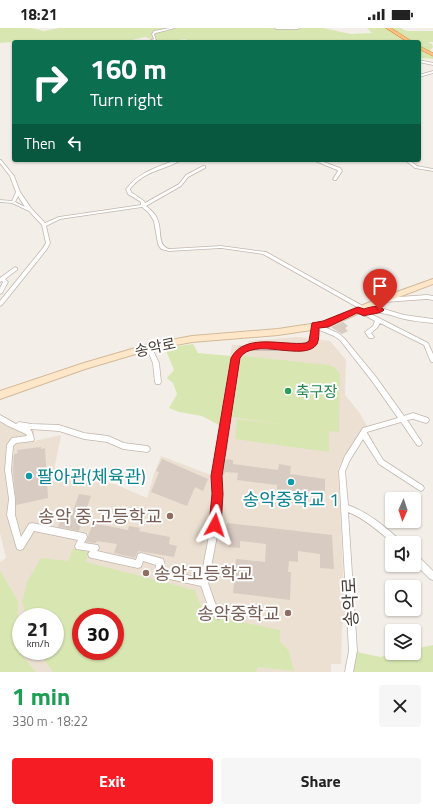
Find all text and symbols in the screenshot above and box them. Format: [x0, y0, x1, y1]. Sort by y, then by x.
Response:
text: 18:21 [20, 3, 57, 26]
text: 160 m [90, 47, 167, 90]
icon: right [24, 56, 76, 108]
text: Turn right [90, 86, 163, 113]
text: Then [24, 132, 56, 155]
icon: left [64, 132, 86, 154]
pin [363, 269, 397, 310]
icon: arrive [369, 275, 391, 297]
street label: 송악로 [132, 331, 178, 363]
place label: 축구장 [296, 380, 338, 403]
marker: 축구장 [283, 386, 293, 396]
place label: 팔아관(체육관) [37, 463, 146, 490]
marker: 팔아관(체육관) [24, 471, 34, 481]
marker: 송악중학교 1 [286, 477, 296, 487]
place label: 송악중학교 1 [243, 486, 339, 513]
north arrow [385, 492, 421, 528]
map controls [385, 492, 421, 660]
place label: 송악 중,고등학교 [38, 503, 162, 530]
position arrow [194, 504, 236, 546]
marker: 송악 중,고등학교 [165, 511, 175, 521]
button: sound [385, 536, 421, 572]
place label: 송악고등학교 [154, 560, 253, 587]
marker: 송악고등학교 [141, 568, 151, 578]
street label: 송악로 [335, 576, 365, 628]
button: search [385, 580, 421, 616]
place label: 송악중학교 [197, 600, 280, 627]
speed limit sign: 30 [72, 608, 124, 660]
marker: 송악중학교 [283, 608, 293, 618]
text: 21 [27, 613, 49, 644]
button: layers [385, 624, 421, 660]
text: km/h [27, 636, 49, 651]
text: 1 min [12, 678, 70, 714]
button: close [379, 685, 421, 727]
text: 330 m · 18:22 [12, 711, 88, 731]
button: Exit [12, 758, 213, 804]
button: Share [221, 758, 421, 804]

